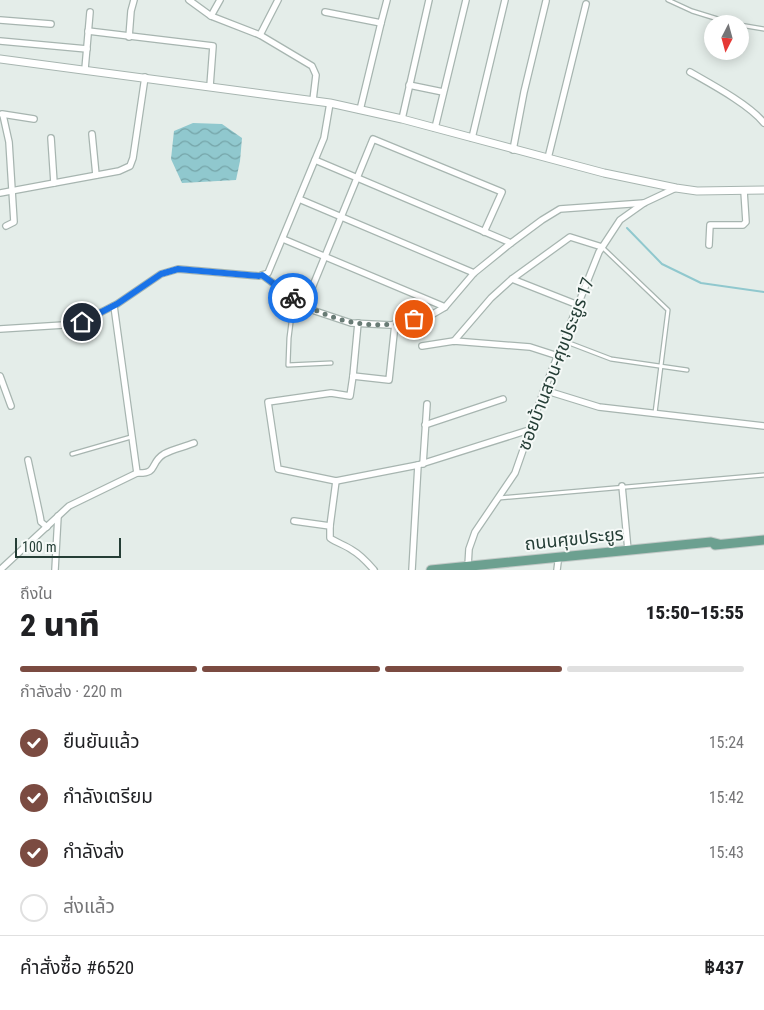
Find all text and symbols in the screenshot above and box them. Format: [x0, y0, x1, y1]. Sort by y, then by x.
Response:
north arrow [704, 15, 749, 60]
map controls [704, 15, 749, 60]
courier [268, 273, 318, 323]
street label: ซอยบ้านสวน-ศุขประยูร 17 [513, 274, 600, 454]
icon: bike [279, 284, 307, 312]
pin [393, 298, 435, 340]
pin [61, 301, 103, 343]
icon: bag [400, 305, 428, 333]
icon: home [68, 308, 96, 336]
street label: ถนนศุขประยูร [523, 523, 625, 556]
scale bar [15, 535, 121, 558]
text: 100 m [22, 539, 57, 555]
text: ถึงใน [20, 584, 53, 603]
text: 15:50–15:55 [646, 601, 744, 624]
text: 2 นาที [20, 606, 100, 644]
text: กำลังส่ง · 220 m [20, 682, 122, 701]
icon: check [20, 729, 48, 757]
text: ยืนยันแล้ว [63, 730, 140, 753]
text: 15:24 [709, 733, 744, 752]
icon: check [20, 784, 48, 812]
text: กำลังเตรียม [63, 785, 153, 808]
text: 15:42 [709, 788, 744, 807]
icon: check [20, 839, 48, 867]
text: กำลังส่ง [63, 840, 124, 863]
text: 15:43 [709, 843, 744, 862]
text: ส่งแล้ว [63, 895, 115, 918]
text: คำสั่งซื้อ #6520 [20, 956, 134, 979]
text: ฿437 [704, 956, 744, 979]

